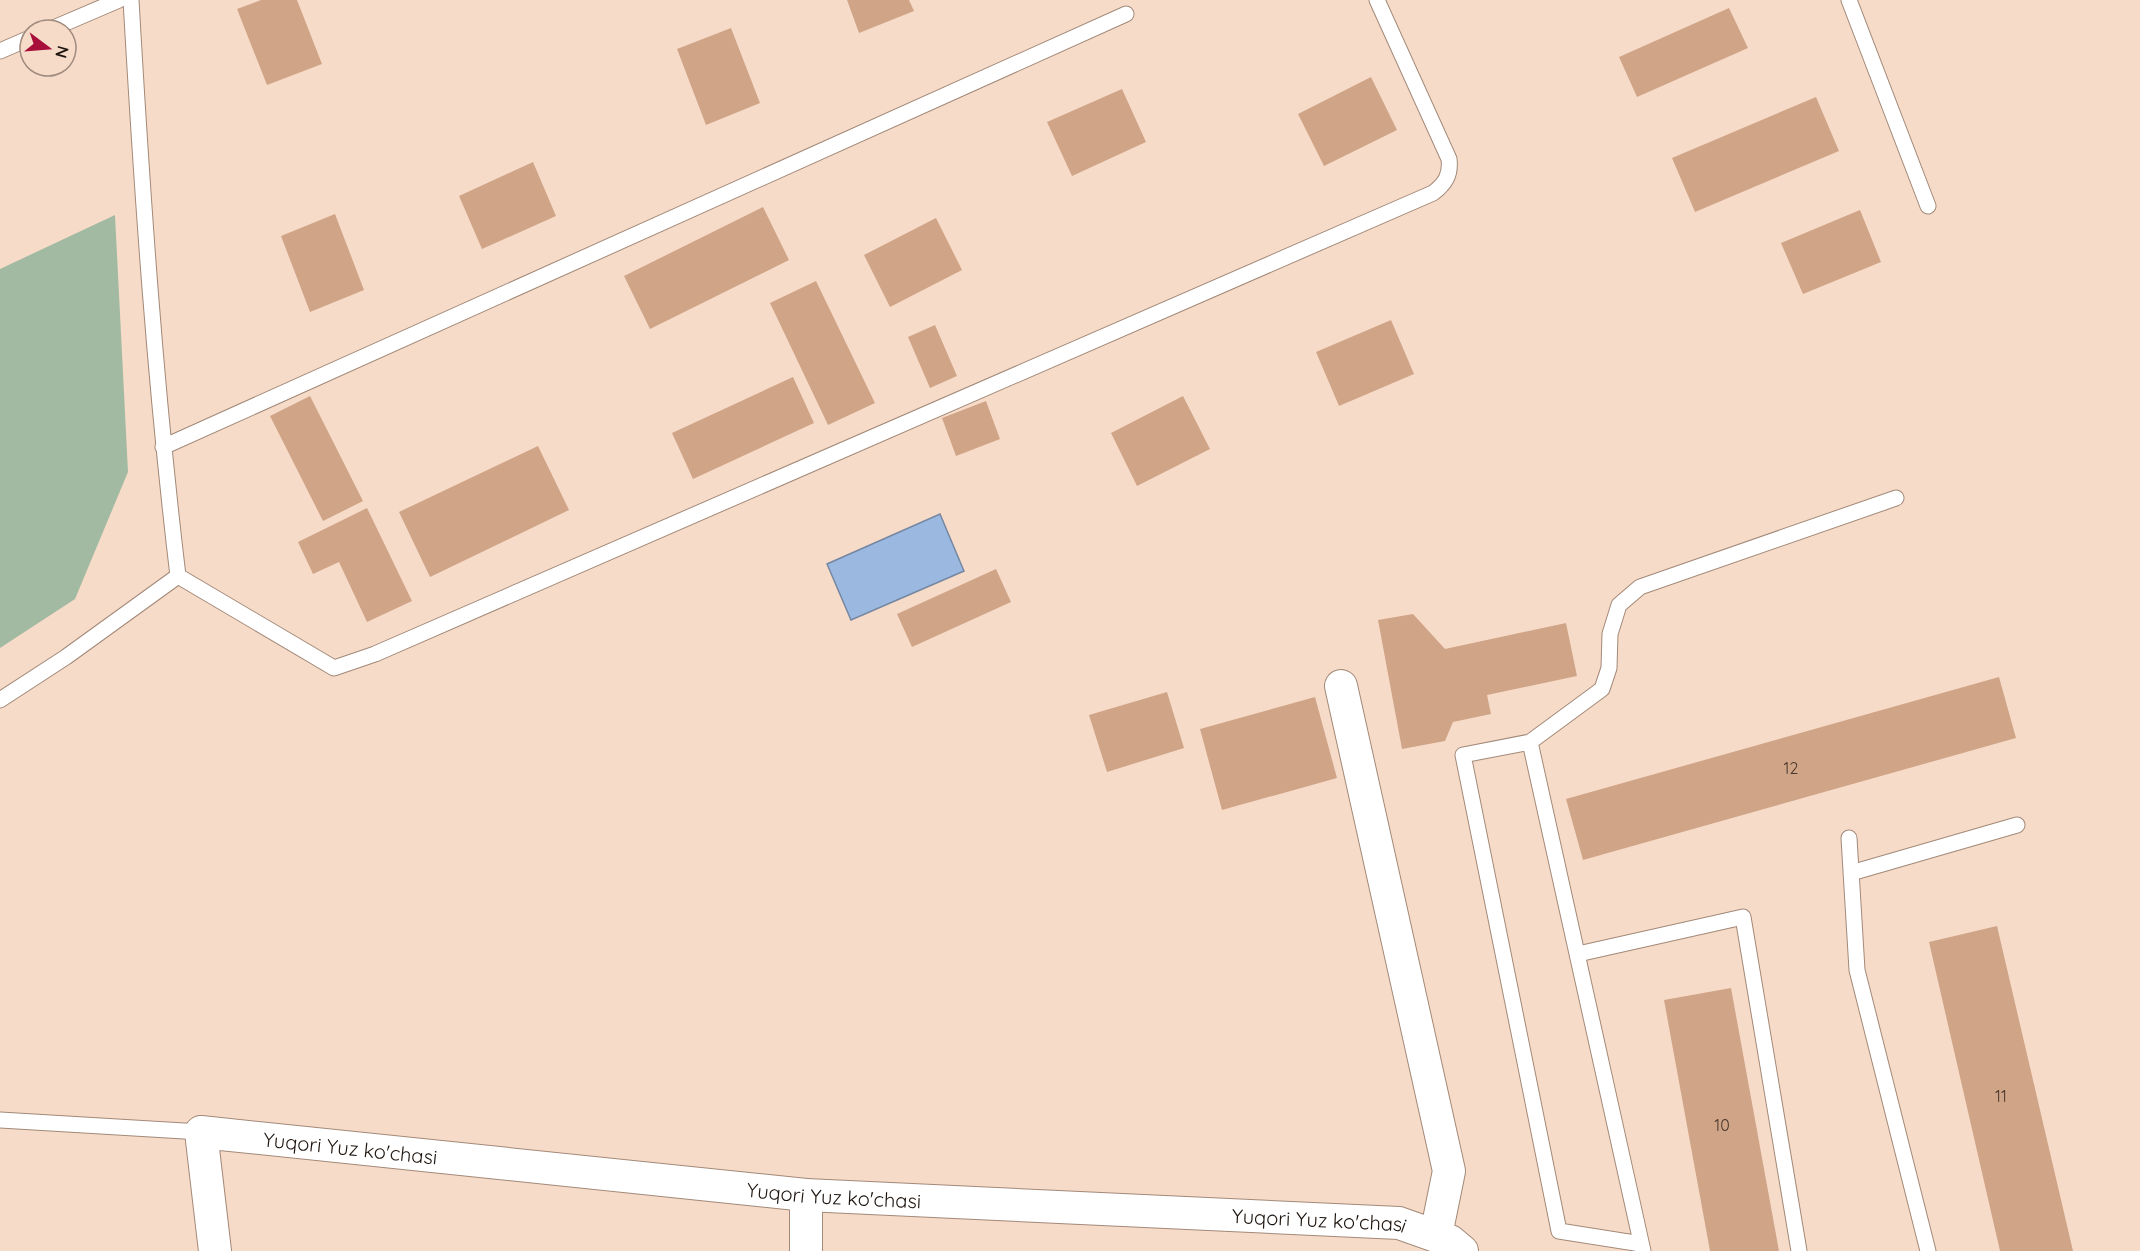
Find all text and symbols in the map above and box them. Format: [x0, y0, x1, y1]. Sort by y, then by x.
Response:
north arrow [18, 18, 78, 78]
text: N [51, 44, 74, 61]
house number: 12 [1784, 758, 1799, 778]
house number: 11 [1995, 1086, 2007, 1106]
house number: 10 [1714, 1115, 1730, 1135]
street label: Yuqori Yuz ko'chasi [262, 1126, 439, 1169]
street label: Yuqori Yuz ko'chasi [746, 1176, 922, 1213]
street label: Yuqori Yuz ko'chasi [1231, 1203, 1410, 1237]

